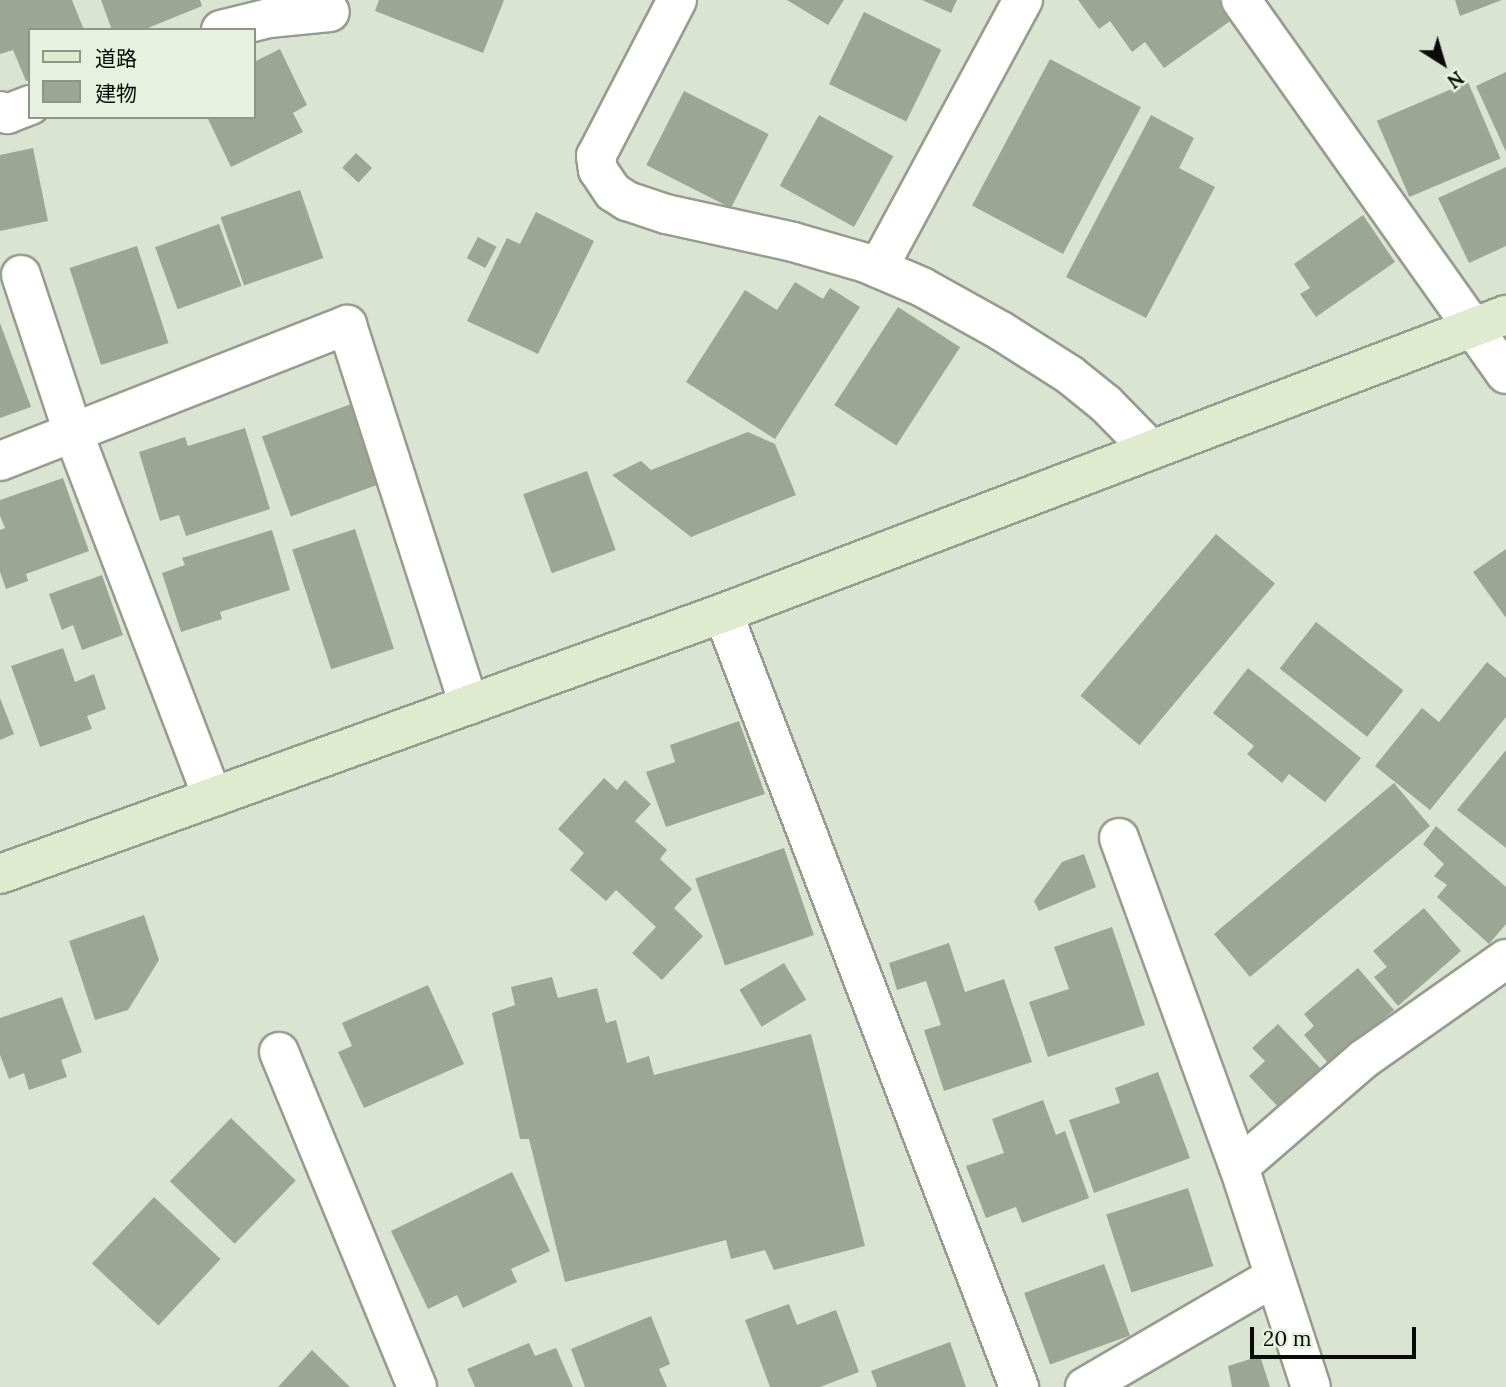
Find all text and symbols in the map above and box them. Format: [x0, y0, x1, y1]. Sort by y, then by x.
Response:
legend [28, 28, 256, 119]
north arrow [1408, 28, 1478, 98]
text: 道路 [95, 45, 137, 72]
text: N [1443, 66, 1469, 94]
text: 建物 [95, 80, 137, 107]
scale bar [1254, 1314, 1420, 1358]
text: 20 m [1263, 1325, 1312, 1352]

